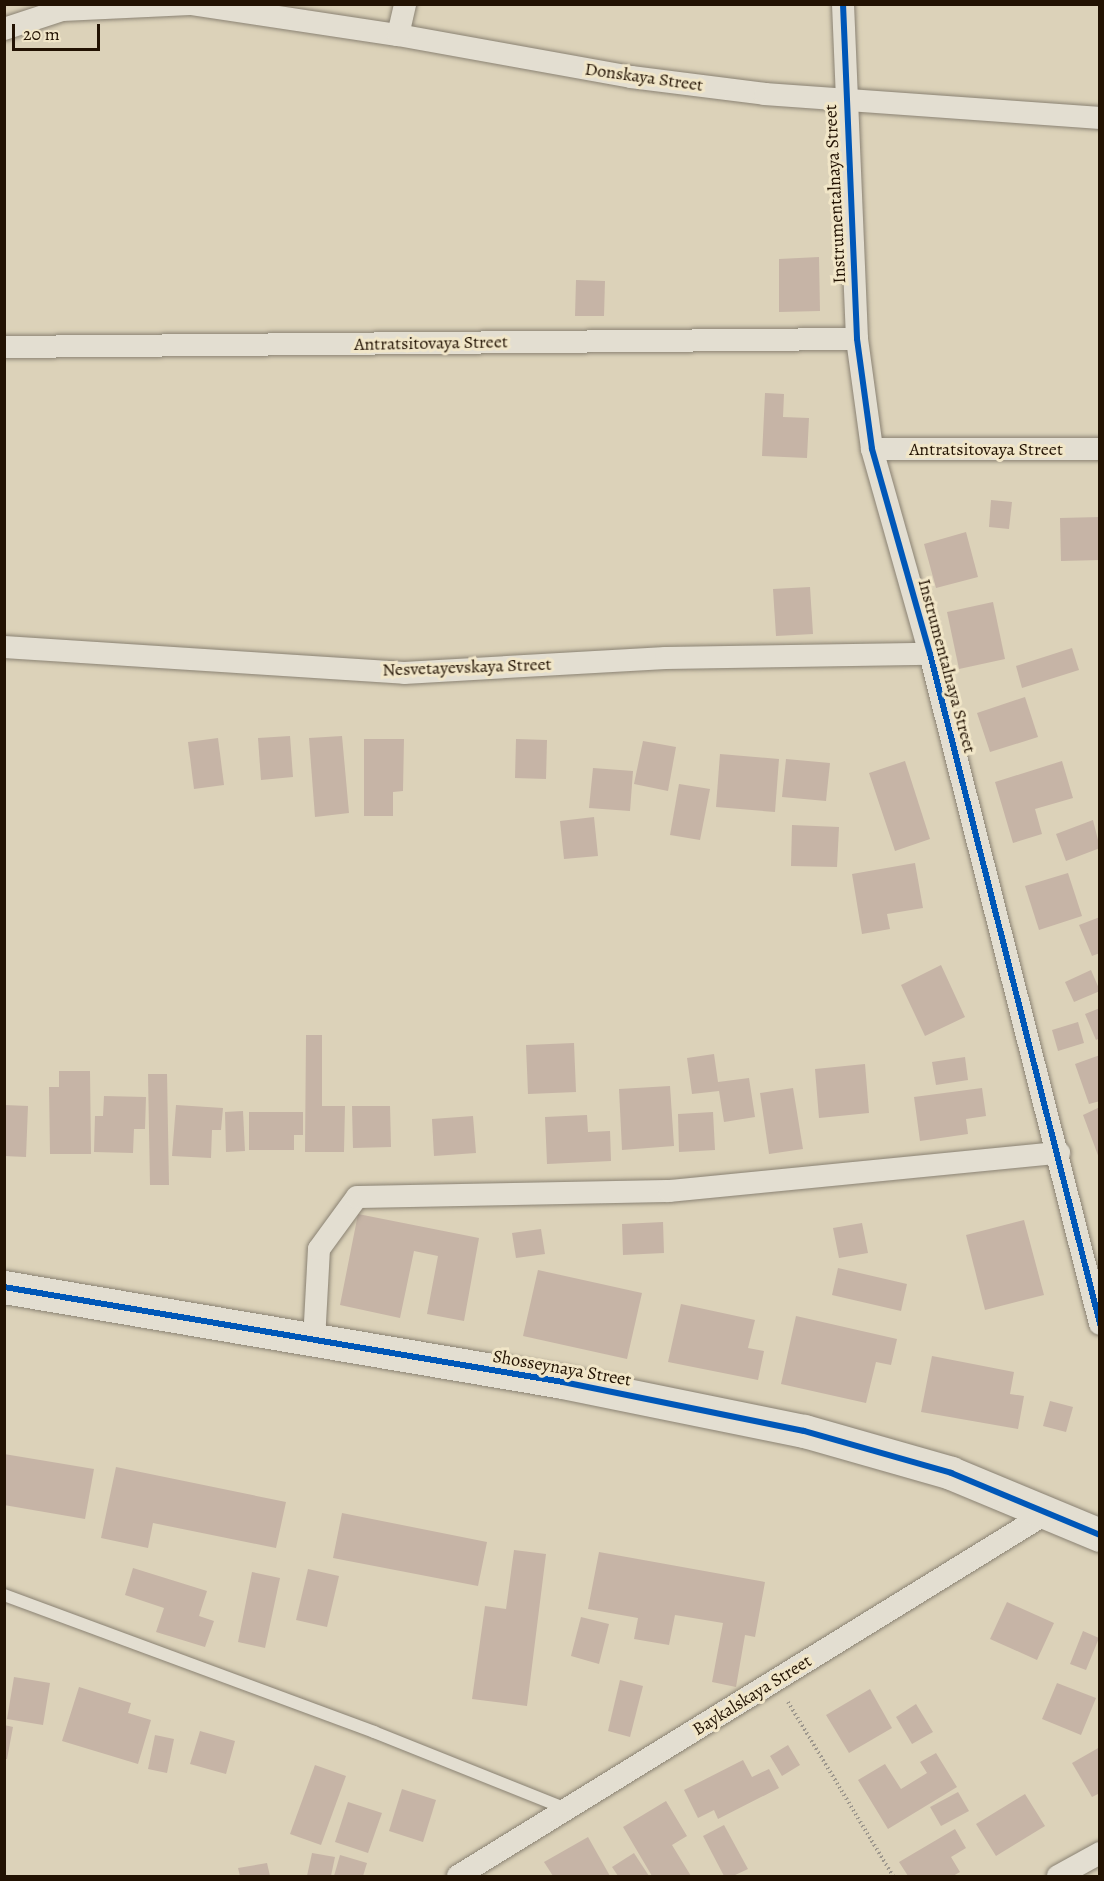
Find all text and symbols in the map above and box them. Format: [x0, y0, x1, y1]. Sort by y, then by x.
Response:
scale bar [15, 12, 104, 50]
text: 20 m [23, 22, 60, 46]
street label: Donskaya Street [583, 58, 705, 96]
street label: Instrumentalnaya Street [820, 104, 850, 284]
street label: Antratsitovaya Street [354, 331, 508, 355]
street label: Antratsitovaya Street [909, 438, 1063, 460]
street label: Instrumentalnaya Street [913, 577, 981, 755]
street label: Nesvetayevskaya Street [382, 653, 552, 681]
street label: Shosseynaya Street [491, 1345, 633, 1391]
street label: Baykalskaya Street [689, 1650, 815, 1740]

